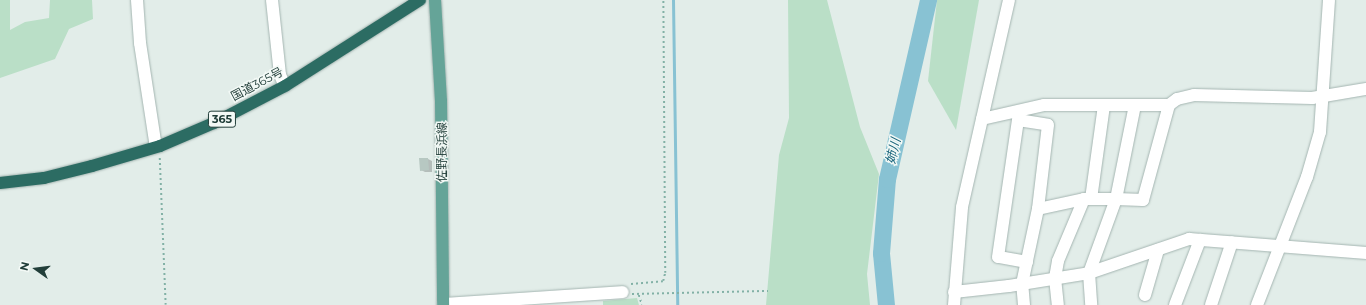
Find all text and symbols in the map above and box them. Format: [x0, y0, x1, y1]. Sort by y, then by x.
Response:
street label: 国道365号 [229, 64, 285, 104]
road number: 365 [207, 110, 237, 128]
street label: 佐野長浜線 [435, 122, 449, 182]
water label: 姉川 [882, 137, 904, 165]
north arrow [16, 249, 56, 289]
text: N [16, 260, 32, 272]

